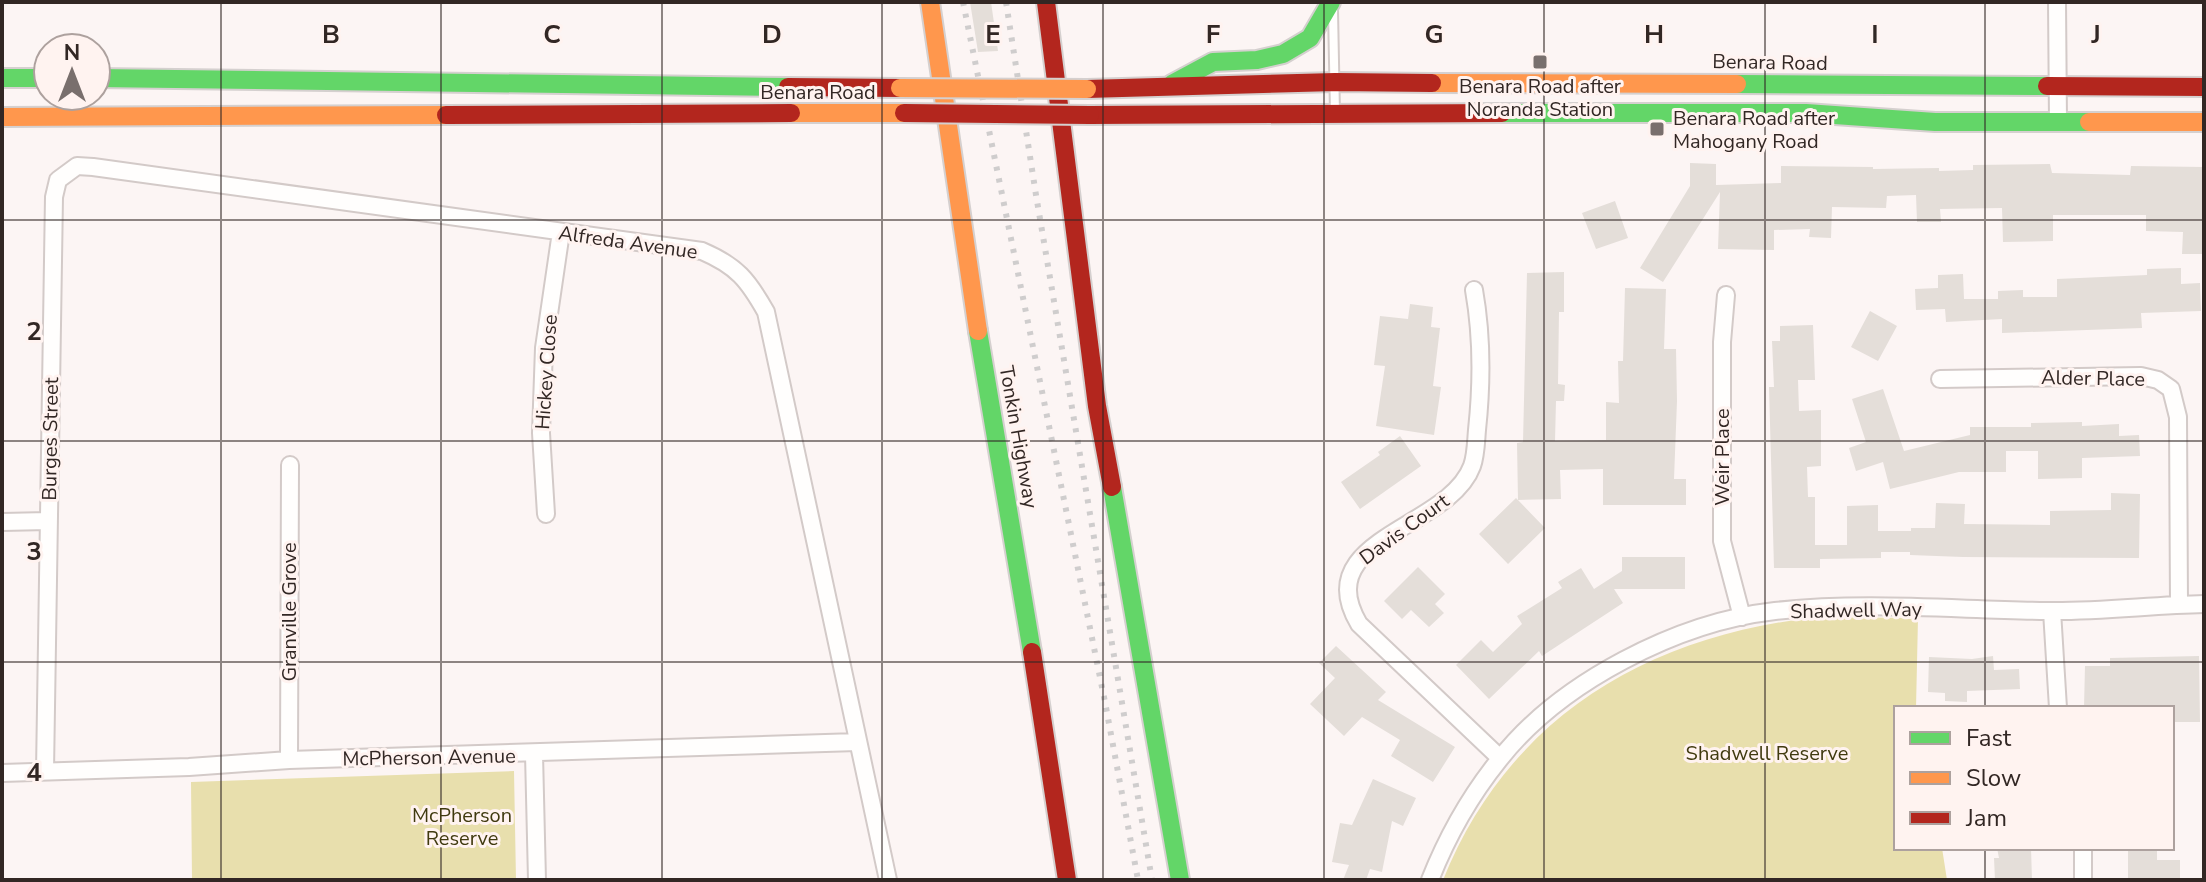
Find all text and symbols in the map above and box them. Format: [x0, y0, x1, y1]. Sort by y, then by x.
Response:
text: B [322, 17, 340, 52]
text: C [543, 17, 561, 52]
text: D [762, 17, 782, 52]
text: E [985, 17, 1001, 52]
text: F [1206, 17, 1220, 52]
text: G [1424, 17, 1444, 52]
text: H [1644, 17, 1664, 52]
text: I [1871, 17, 1879, 52]
text: J [2090, 17, 2101, 52]
north arrow [32, 32, 112, 112]
text: N [64, 38, 80, 68]
street label: Benara Road [1712, 48, 1828, 77]
marker: Benara Road after Noranda Station [1531, 53, 1549, 71]
place label: Benara Road after Noranda Station [1459, 73, 1621, 123]
street label: Benara Road [760, 79, 876, 106]
place label: Benara Road after Mahogany Road [1673, 105, 1835, 155]
marker: Benara Road after Mahogany Road [1648, 120, 1666, 138]
street label: Alfreda Avenue [557, 219, 699, 266]
street label: Hickey Close [529, 313, 564, 431]
text: 2 [26, 314, 42, 349]
street label: Tonkin Highway [993, 364, 1044, 511]
street label: Alder Place [2041, 364, 2145, 393]
street label: Burges Street [36, 376, 65, 501]
street label: Weir Place [1709, 408, 1736, 506]
street label: Davis Court [1354, 487, 1455, 571]
text: 3 [26, 534, 42, 569]
street label: Granville Grove [276, 542, 303, 682]
street label: Shadwell Way [1790, 596, 1923, 625]
legend [1894, 706, 2174, 850]
text: Fast [1966, 722, 2012, 754]
park label: Shadwell Reserve [1686, 740, 1848, 767]
street label: McPherson Avenue [342, 742, 516, 773]
text: 4 [26, 755, 42, 790]
text: Slow [1966, 762, 2021, 794]
park label: McPherson Reserve [412, 802, 512, 852]
text: Jam [1965, 802, 2007, 834]

